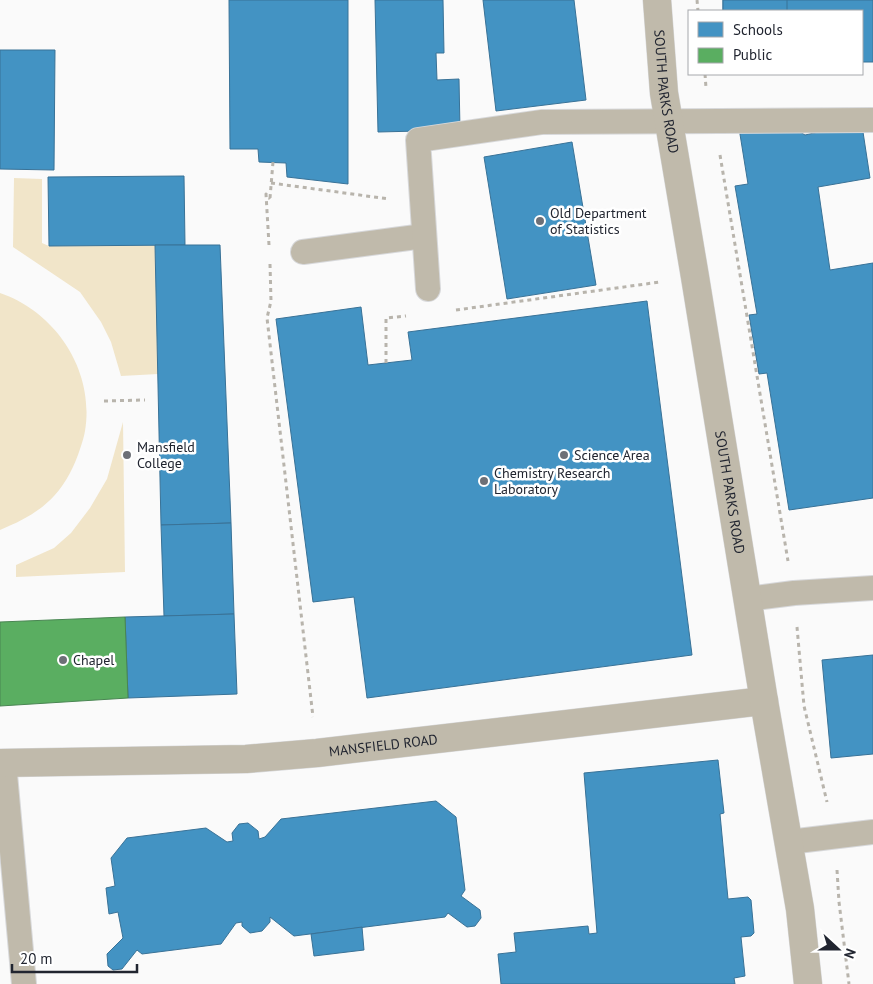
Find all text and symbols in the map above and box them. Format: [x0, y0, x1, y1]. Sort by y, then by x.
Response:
legend [688, 10, 863, 75]
text: Schools [733, 20, 783, 39]
street label: SOUTH PARKS ROAD [650, 29, 683, 155]
text: Public [733, 45, 772, 64]
place label: Old Department of Statistics [550, 204, 647, 238]
marker: Old Department of Statistics [534, 215, 546, 227]
street label: SOUTH PARKS ROAD [711, 429, 749, 555]
place label: Mansfield College [137, 438, 195, 472]
place label: Science Area [574, 446, 650, 464]
marker: Mansfield College [121, 449, 133, 461]
marker: Science Area [558, 449, 570, 461]
place label: Chemistry Research Laboratory [494, 464, 611, 498]
marker: Chemistry Research Laboratory [478, 475, 490, 487]
place label: Chapel [73, 651, 114, 669]
marker: Chapel [57, 654, 69, 666]
street label: MANSFIELD ROAD [328, 730, 439, 761]
north arrow [813, 924, 863, 974]
scale bar [12, 942, 138, 974]
text: N [840, 946, 860, 961]
text: 20 m [20, 949, 53, 968]

